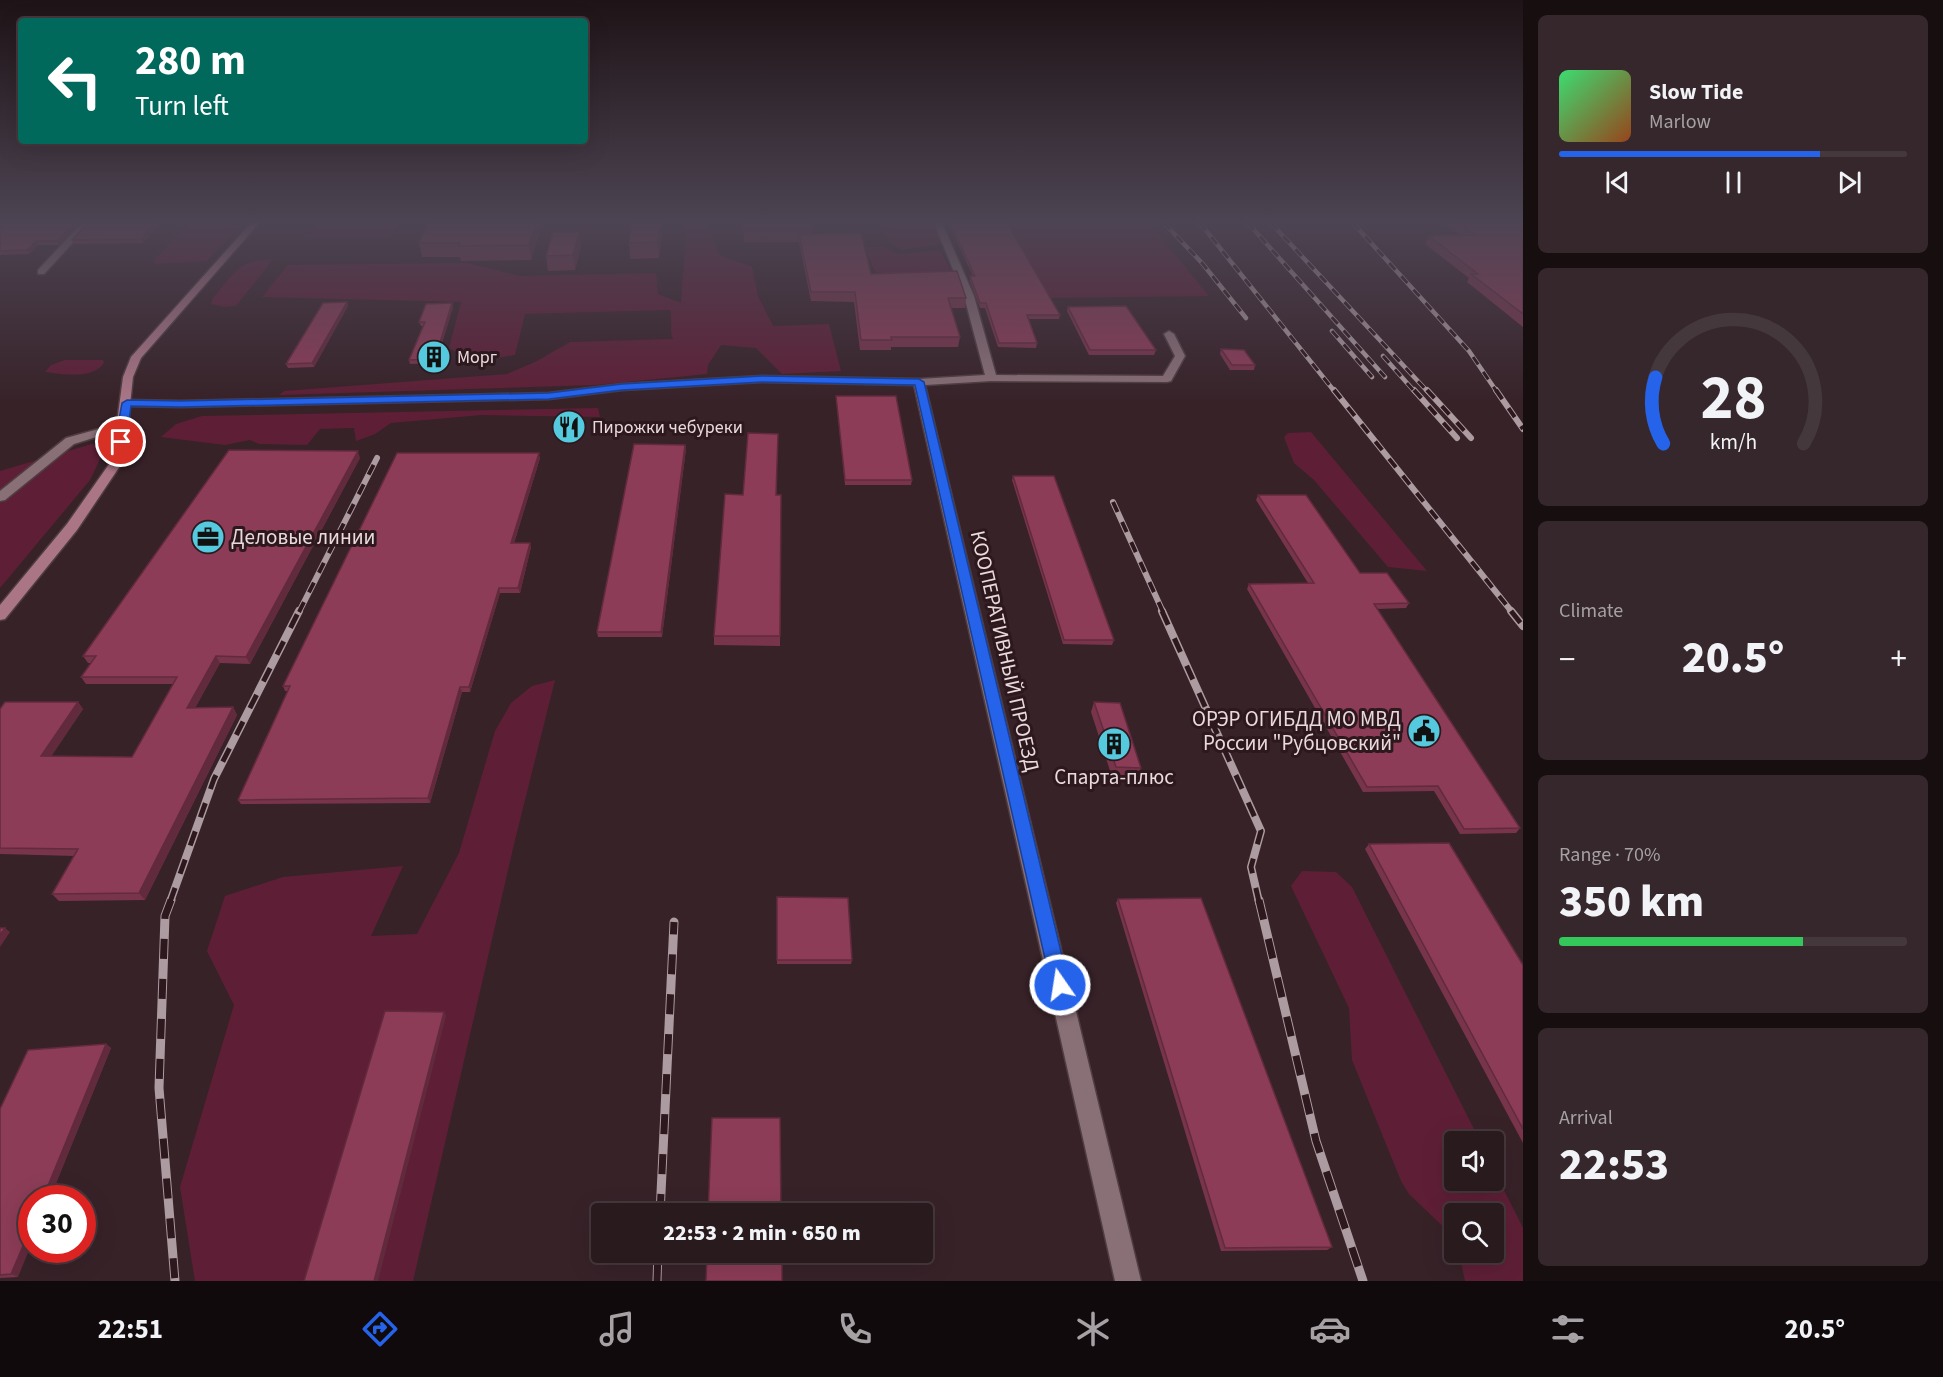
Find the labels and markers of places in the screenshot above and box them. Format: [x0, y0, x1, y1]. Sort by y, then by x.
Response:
building icon: Морг [416, 339, 452, 375]
place label: Морг [457, 345, 497, 370]
restaurant icon: Пирожки чебуреки [551, 409, 587, 445]
place label: Пирожки чебуреки [592, 415, 743, 440]
pin [95, 416, 146, 467]
office icon: Деловые линии [190, 519, 226, 555]
place label: Деловые линии [231, 522, 376, 552]
place label: ОРЭР ОГИБДД МО МВД России "Рубцовский" [1192, 704, 1401, 758]
public building icon: ОРЭР ОГИБДД МО МВД России "Рубцовский" [1406, 713, 1442, 749]
building icon: Спарта-плюс [1096, 726, 1132, 762]
place label: Спарта-плюс [1054, 762, 1174, 792]

